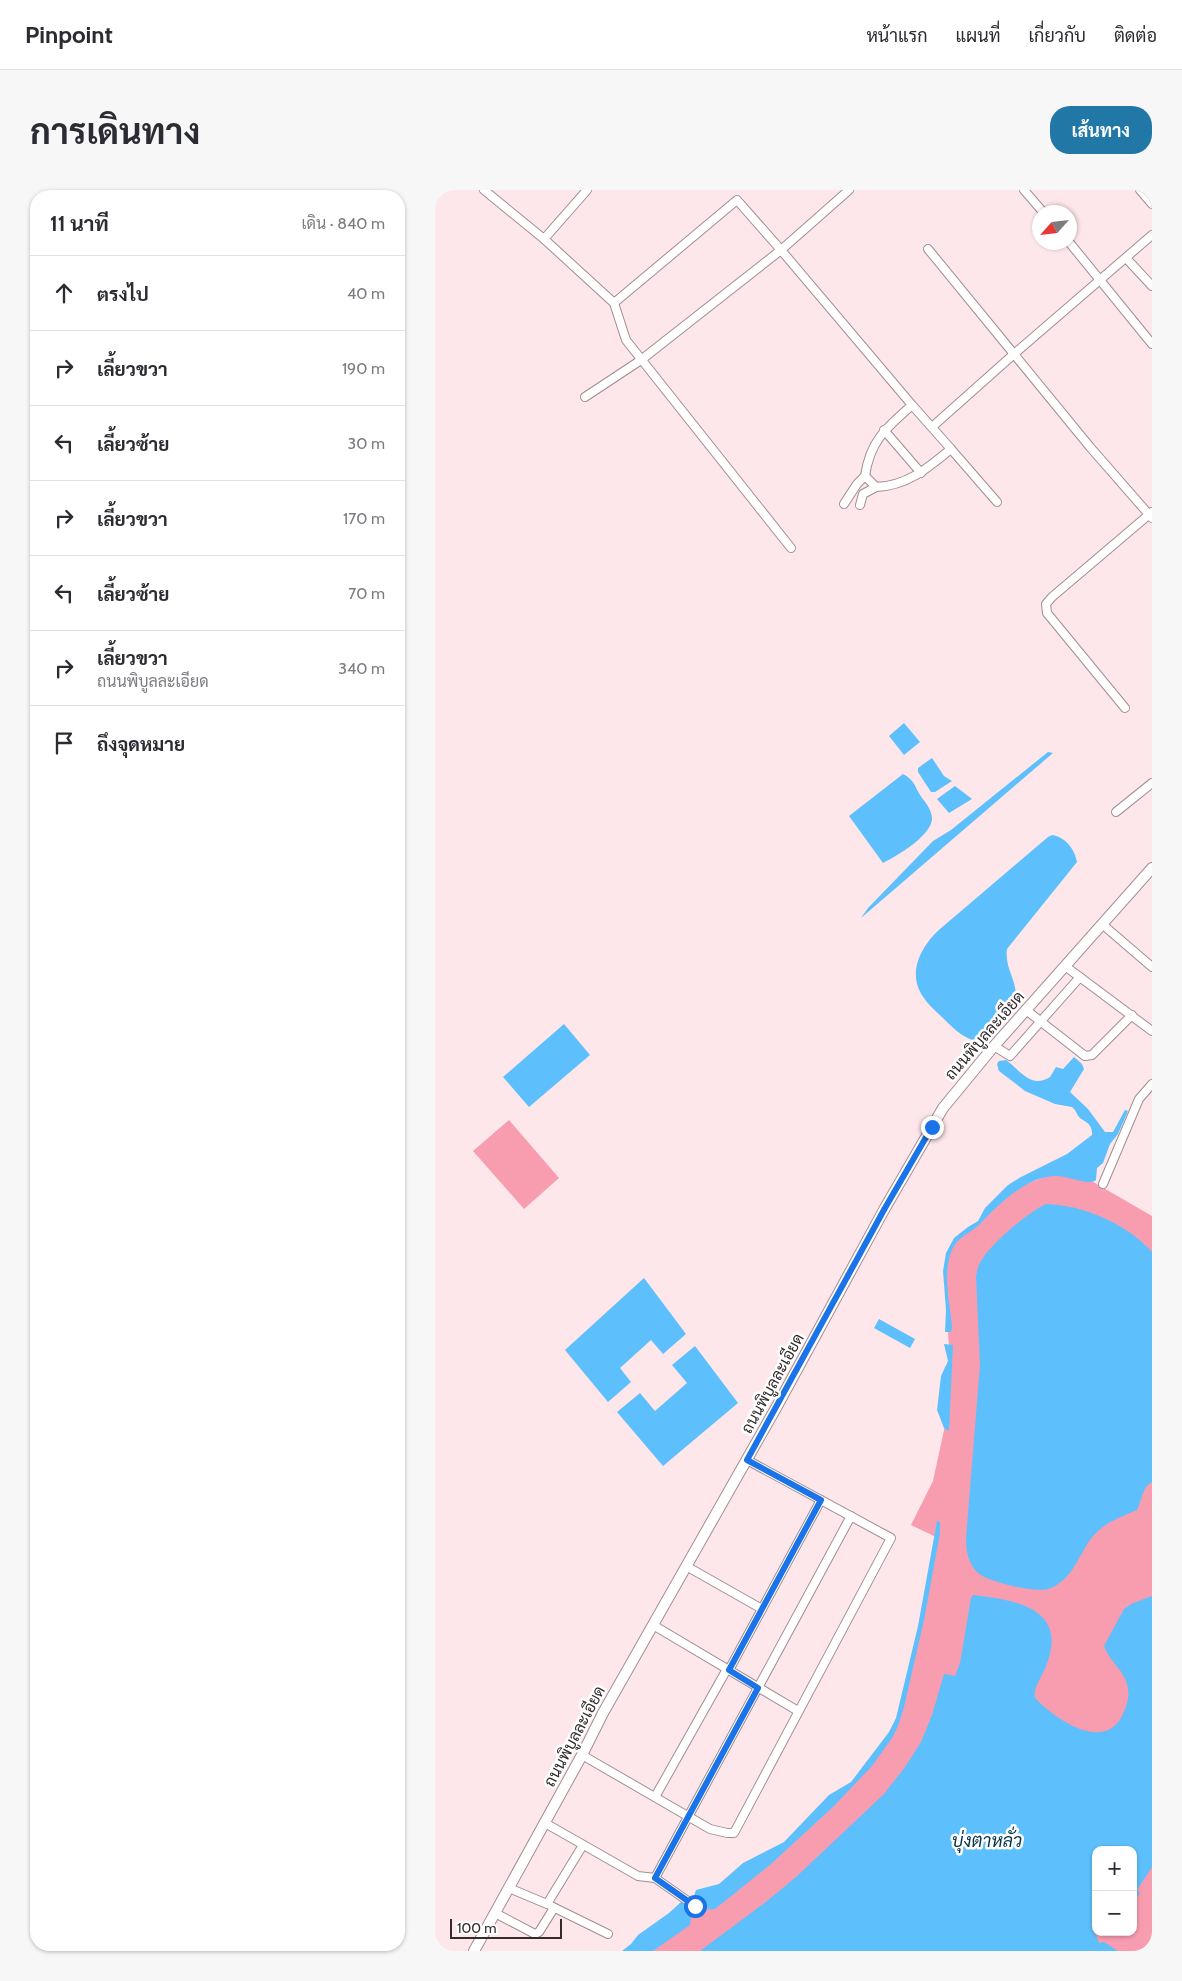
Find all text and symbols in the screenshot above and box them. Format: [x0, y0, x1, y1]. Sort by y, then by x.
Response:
text: Pinpoint [25, 20, 113, 49]
text: หน้าแรก [866, 25, 928, 47]
text: แผนที่ [956, 25, 1000, 47]
text: เกี่ยวกับ [1028, 25, 1086, 47]
text: ติดต่อ [1114, 25, 1157, 47]
button: เส้นทาง [1050, 106, 1152, 154]
text: การเดินทาง [30, 110, 200, 153]
north arrow [1032, 205, 1077, 250]
text: 11 นาที [50, 211, 109, 236]
text: เดิน · 840 m [302, 214, 385, 233]
icon: ahead [50, 279, 78, 307]
text: ตรงไป [97, 283, 149, 306]
text: 40 m [347, 284, 385, 303]
icon: right [50, 354, 78, 382]
text: เลี้ยวขวา [97, 358, 168, 381]
text: 190 m [342, 359, 385, 378]
icon: left [50, 429, 78, 457]
text: เลี้ยวซ้าย [97, 433, 169, 456]
text: 30 m [348, 434, 385, 453]
icon: right [50, 504, 78, 532]
text: เลี้ยวขวา [97, 508, 168, 531]
text: 170 m [343, 509, 385, 528]
icon: left [50, 579, 78, 607]
text: เลี้ยวซ้าย [97, 583, 169, 606]
text: 70 m [348, 584, 385, 603]
text: เลี้ยวขวา [97, 647, 168, 670]
icon: right [50, 654, 78, 682]
text: 340 m [338, 659, 385, 678]
text: ถนนพิบูลละเอียด [97, 672, 209, 691]
icon: arrive [50, 729, 78, 757]
text: ถึงจุดหมาย [97, 733, 185, 756]
street label: ถนนพิบูลละเอียด [939, 986, 1030, 1085]
route end [921, 1116, 944, 1139]
street label: ถนนพิบูลละเอียด [735, 1329, 810, 1438]
street label: ถนนพิบูลละเอียด [538, 1682, 611, 1791]
water label: บุ่งตาหลั่ว [952, 1826, 1022, 1853]
map controls [1092, 1846, 1137, 1936]
button: + [1092, 1846, 1137, 1891]
button: − [1092, 1891, 1137, 1936]
route start [684, 1895, 707, 1918]
scale bar [450, 1916, 563, 1939]
text: 100 m [457, 1919, 497, 1937]

